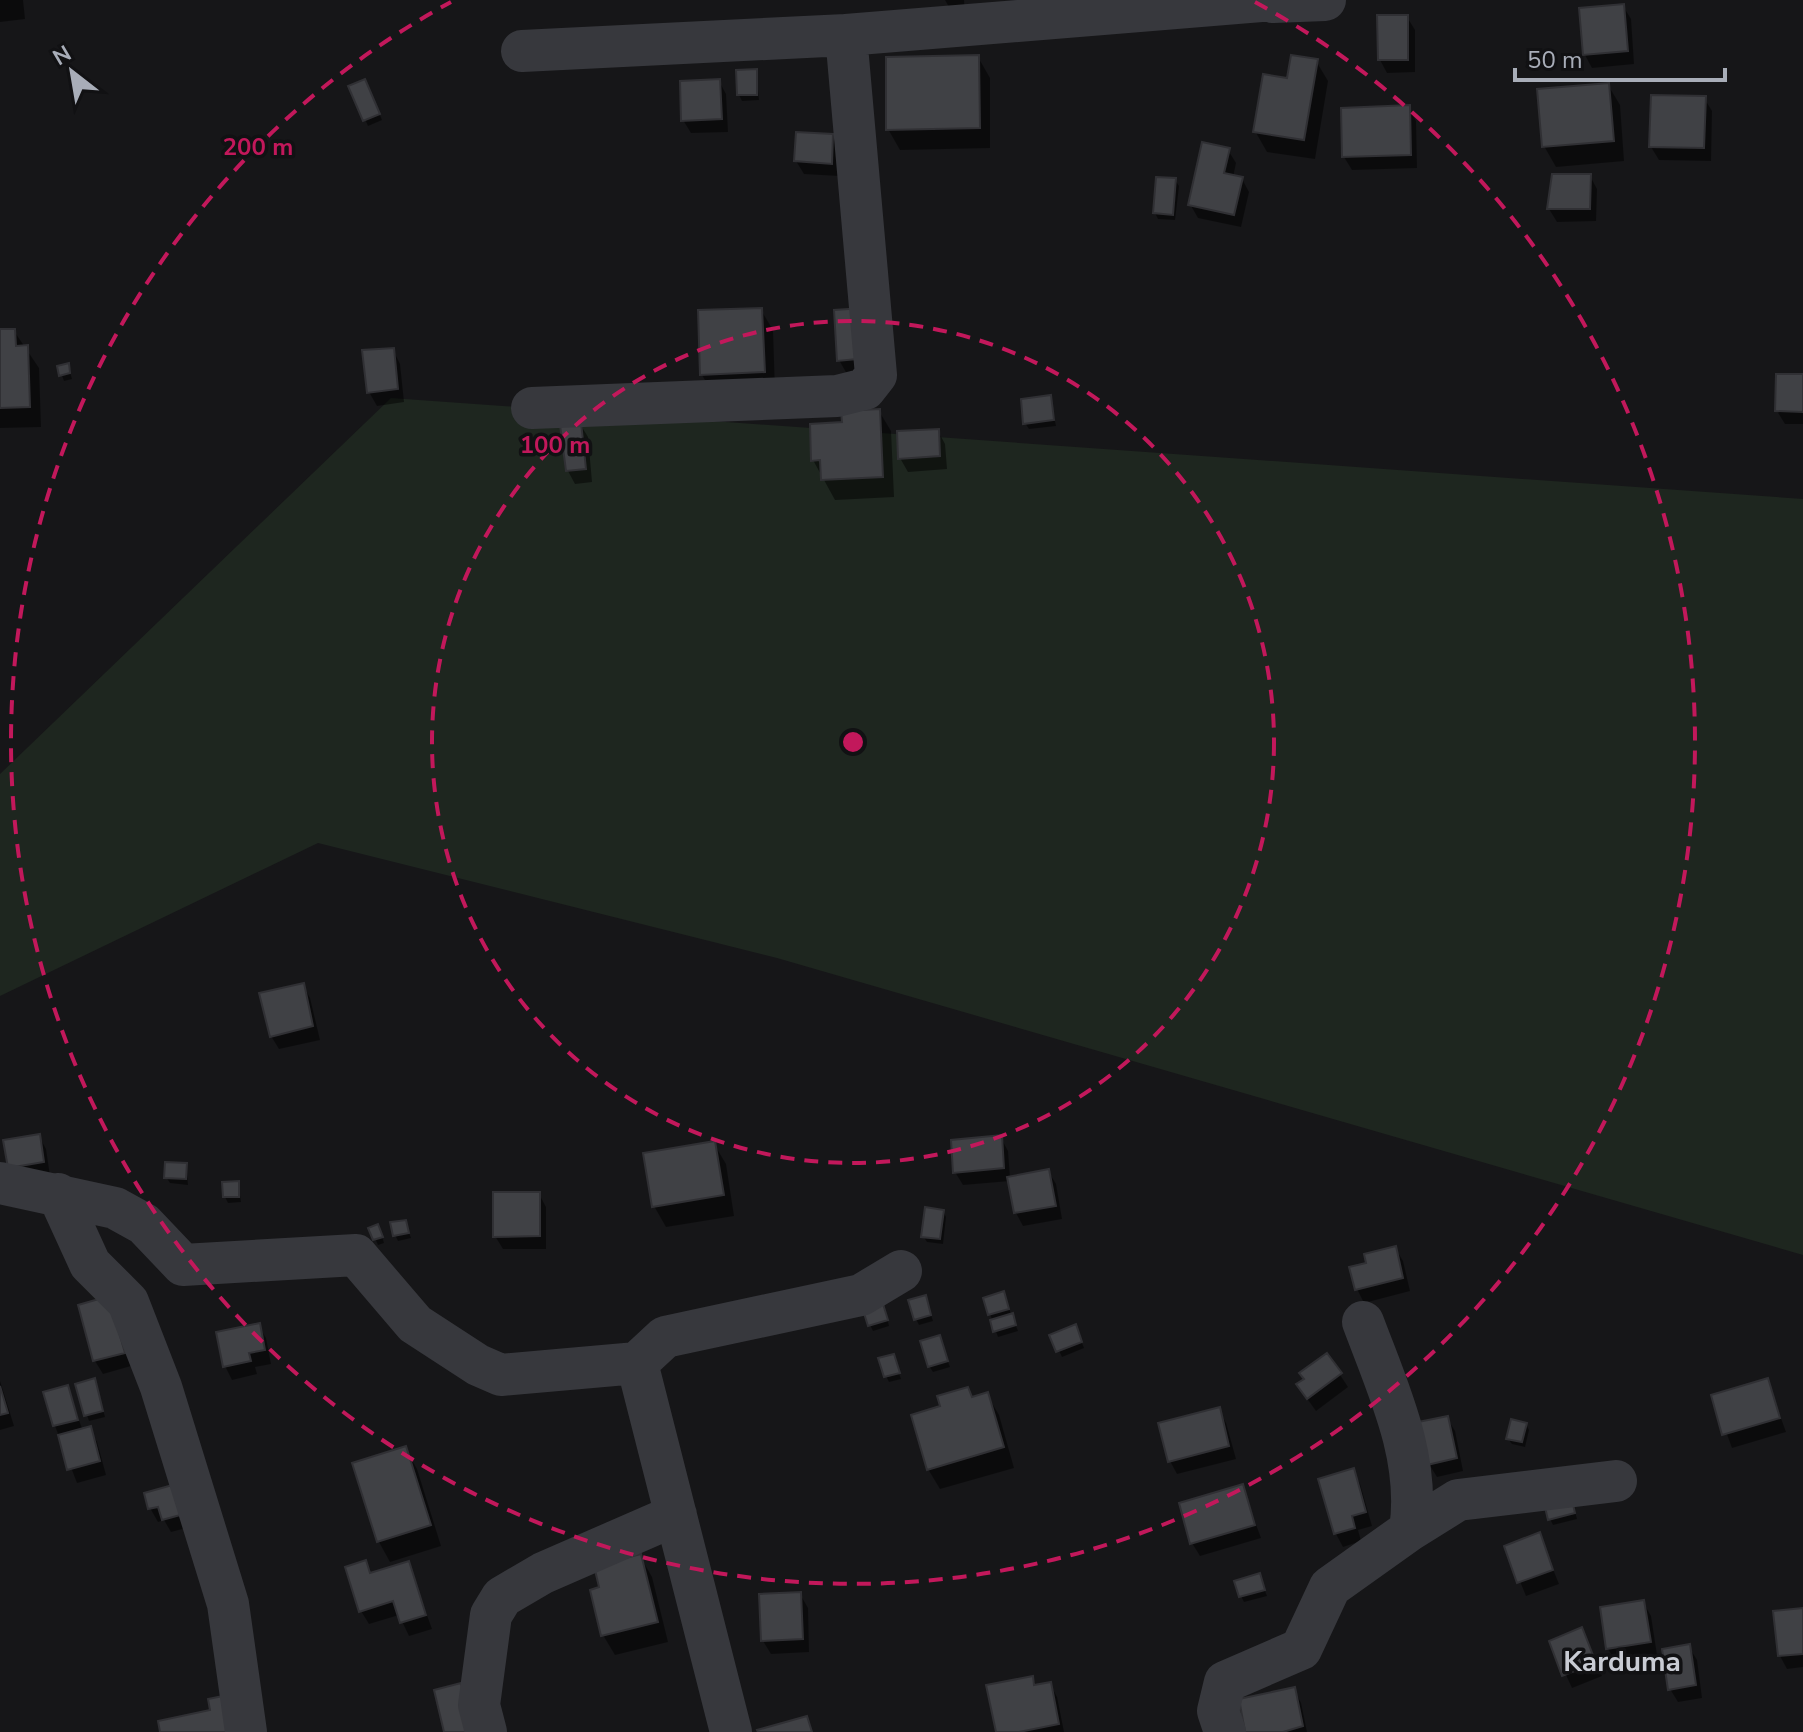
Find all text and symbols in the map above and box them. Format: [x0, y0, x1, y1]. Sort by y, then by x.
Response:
north arrow [32, 32, 112, 112]
scale bar [1515, 32, 1725, 82]
text: N [47, 39, 77, 73]
text: 50 m [1527, 44, 1583, 76]
text: 200 m [223, 131, 293, 163]
text: 100 m [520, 429, 590, 461]
centre of rings [839, 728, 867, 756]
district label: Karduma [1563, 1643, 1681, 1681]

